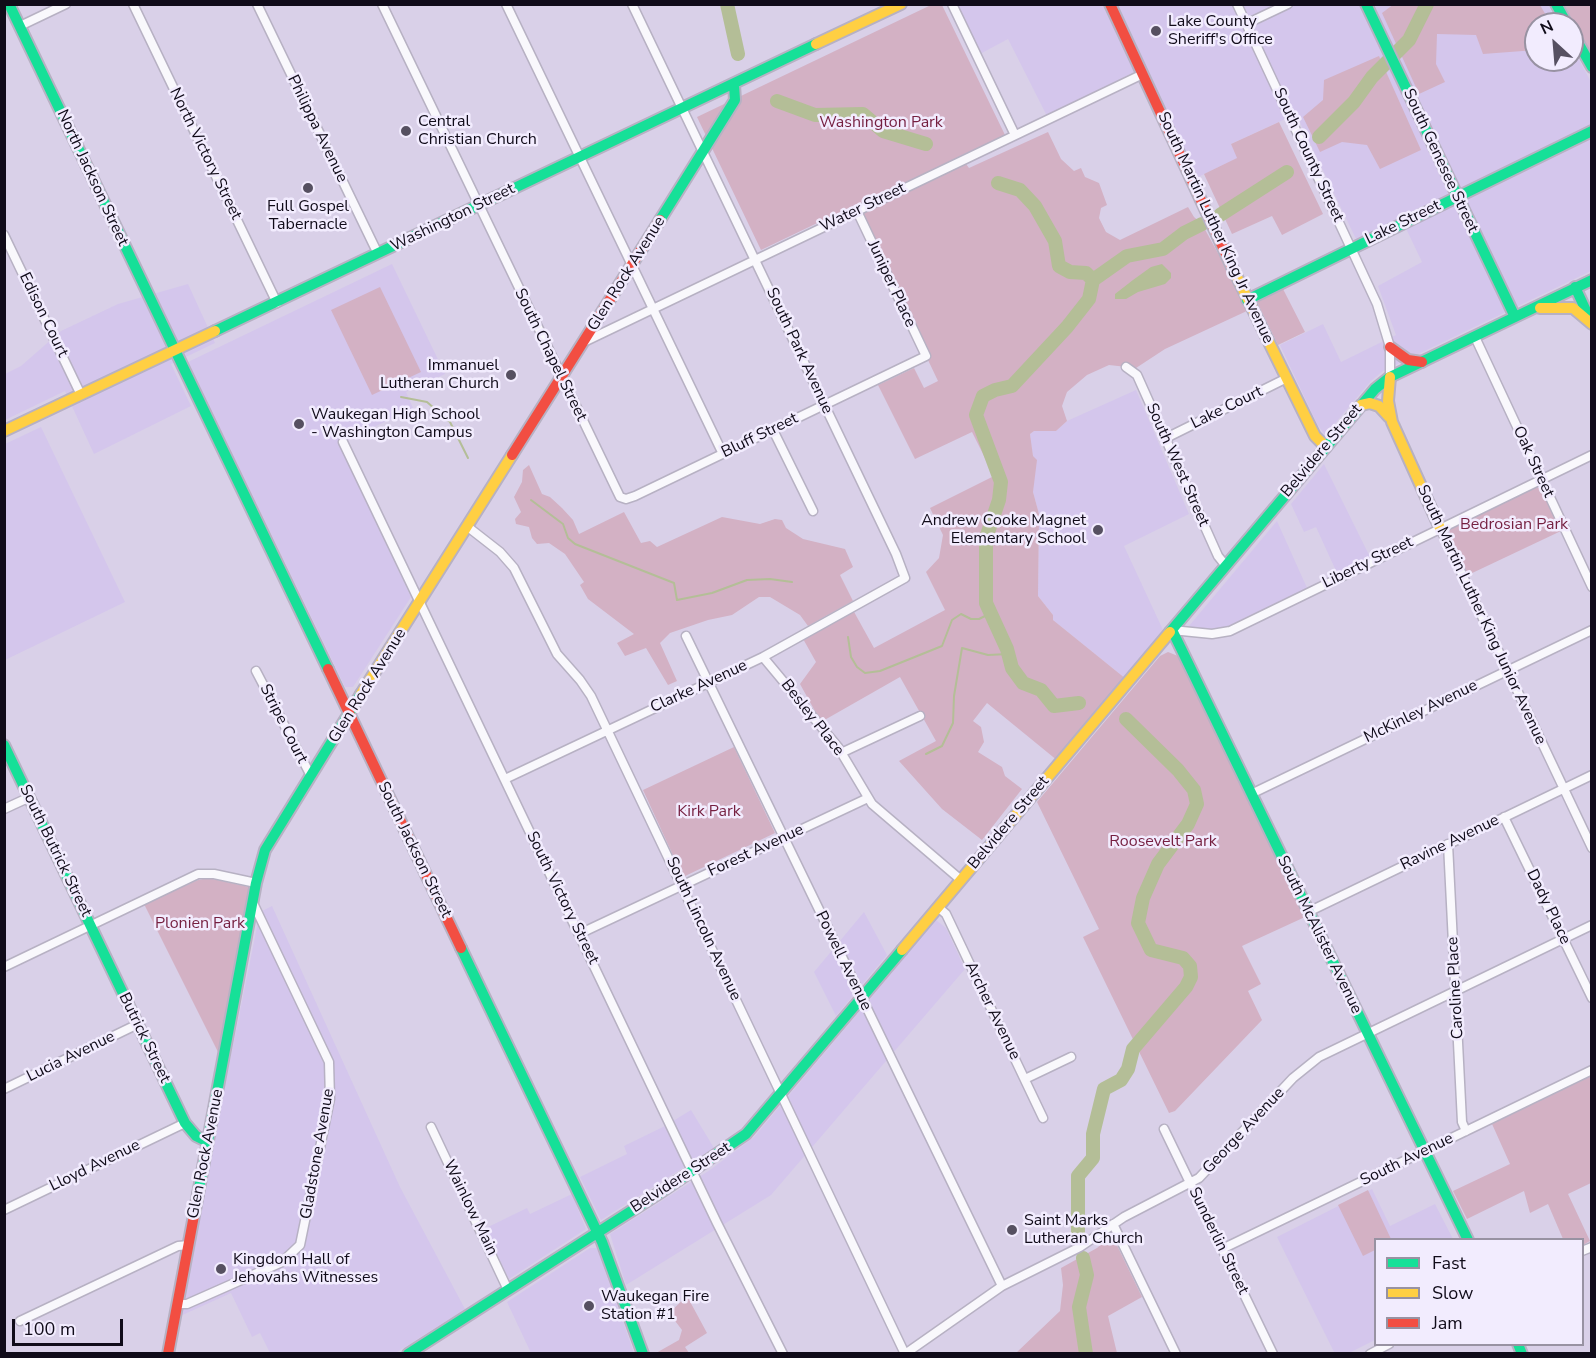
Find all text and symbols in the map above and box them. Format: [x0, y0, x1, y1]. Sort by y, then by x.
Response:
place label: Lake County Sheriff's Office [1168, 12, 1273, 50]
north arrow [1524, 12, 1584, 72]
text: N [1537, 15, 1557, 40]
marker: Lake County Sheriff's Office [1149, 24, 1163, 38]
street label: Philippa Avenue [283, 72, 351, 186]
street label: North Victory Street [165, 85, 245, 223]
street label: South County Street [1269, 85, 1347, 225]
street label: South Genesee Street [1398, 86, 1482, 236]
street label: North Jackson Street [52, 107, 132, 249]
street label: South Martin Luther King Jr Avenue [1153, 109, 1277, 347]
place label: Central Christian Church [418, 112, 537, 150]
park label: Washington Park [819, 113, 943, 133]
marker: Central Christian Church [399, 124, 413, 138]
street label: Water Street [817, 179, 909, 237]
street label: Washington Street [388, 180, 518, 256]
marker: Full Gospel Tabernacle [301, 181, 315, 195]
place label: Full Gospel Tabernacle [267, 197, 349, 235]
street label: Lake Street [1362, 197, 1444, 249]
street label: Glen Rock Avenue [584, 213, 670, 335]
street label: Juniper Place [862, 237, 920, 331]
street label: Edison Court [14, 269, 72, 361]
street label: South Park Avenue [761, 285, 837, 417]
street label: South Chapel Street [510, 286, 590, 424]
place label: Immanuel Lutheran Church [380, 356, 499, 394]
marker: Immanuel Lutheran Church [504, 368, 518, 382]
street label: Lake Court [1188, 382, 1266, 434]
street label: South West Street [1141, 400, 1213, 530]
street label: Belvidere Street [1278, 401, 1366, 501]
place label: Waukegan High School - Washington Campus [311, 405, 480, 443]
street label: Bluff Street [719, 409, 801, 463]
marker: Waukegan High School - Washington Campus [292, 417, 306, 431]
street label: Oak Street [1508, 423, 1558, 501]
street label: South Martin Luther King Junior Avenue [1412, 482, 1550, 748]
place label: Andrew Cooke Magnet Elementary School [921, 511, 1086, 549]
park label: Bedrosian Park [1460, 515, 1568, 535]
marker: Andrew Cooke Magnet Elementary School [1091, 523, 1105, 537]
street label: Liberty Street [1320, 533, 1416, 593]
street label: Glen Rock Avenue [325, 625, 411, 747]
street label: Clarke Avenue [648, 656, 750, 718]
street label: Besley Place [776, 676, 848, 760]
street label: McKinley Avenue [1361, 676, 1481, 748]
street label: Stripe Court [255, 681, 311, 767]
street label: Belvidere Street [965, 773, 1053, 873]
street label: South Jackson Street [373, 779, 455, 921]
street label: South Butrick Street [15, 782, 95, 920]
park label: Kirk Park [677, 802, 741, 822]
street label: Ravine Avenue [1398, 811, 1502, 875]
street label: Forest Avenue [705, 820, 807, 882]
street label: South Victory Street [522, 829, 602, 967]
park label: Roosevelt Park [1109, 832, 1217, 852]
street label: South McAlister Avenue [1272, 853, 1366, 1017]
street label: South Lincoln Avenue [661, 854, 745, 1004]
street label: Dady Place [1522, 866, 1574, 948]
street label: Powell Avenue [811, 908, 875, 1014]
park label: Plonien Park [155, 914, 245, 934]
street label: Caroline Place [1444, 936, 1468, 1040]
street label: Archer Avenue [960, 959, 1024, 1063]
street label: Butrick Street [114, 990, 174, 1086]
street label: Lucia Avenue [24, 1027, 118, 1087]
street label: George Avenue [1199, 1084, 1289, 1178]
street label: Gladstone Avenue [297, 1087, 339, 1221]
street label: Glen Rock Avenue [184, 1088, 228, 1220]
street label: South Avenue [1357, 1129, 1457, 1191]
street label: Lloyd Avenue [47, 1136, 143, 1196]
street label: Belvidere Street [627, 1138, 735, 1218]
street label: Wainlow Main [439, 1157, 501, 1259]
street label: Sunderlin Street [1184, 1184, 1252, 1298]
place label: Saint Marks Lutheran Church [1024, 1211, 1143, 1249]
marker: Saint Marks Lutheran Church [1005, 1223, 1019, 1237]
legend [1374, 1238, 1584, 1346]
place label: Kingdom Hall of Jehovahs Witnesses [233, 1250, 378, 1288]
text: Fast [1432, 1251, 1466, 1275]
marker: Kingdom Hall of Jehovahs Witnesses [214, 1262, 228, 1276]
text: Slow [1432, 1281, 1473, 1305]
place label: Waukegan Fire Station #1 [601, 1287, 709, 1325]
marker: Waukegan Fire Station #1 [582, 1299, 596, 1313]
scale bar [15, 1307, 126, 1345]
text: Jam [1432, 1311, 1463, 1335]
text: 100 m [23, 1317, 75, 1341]

